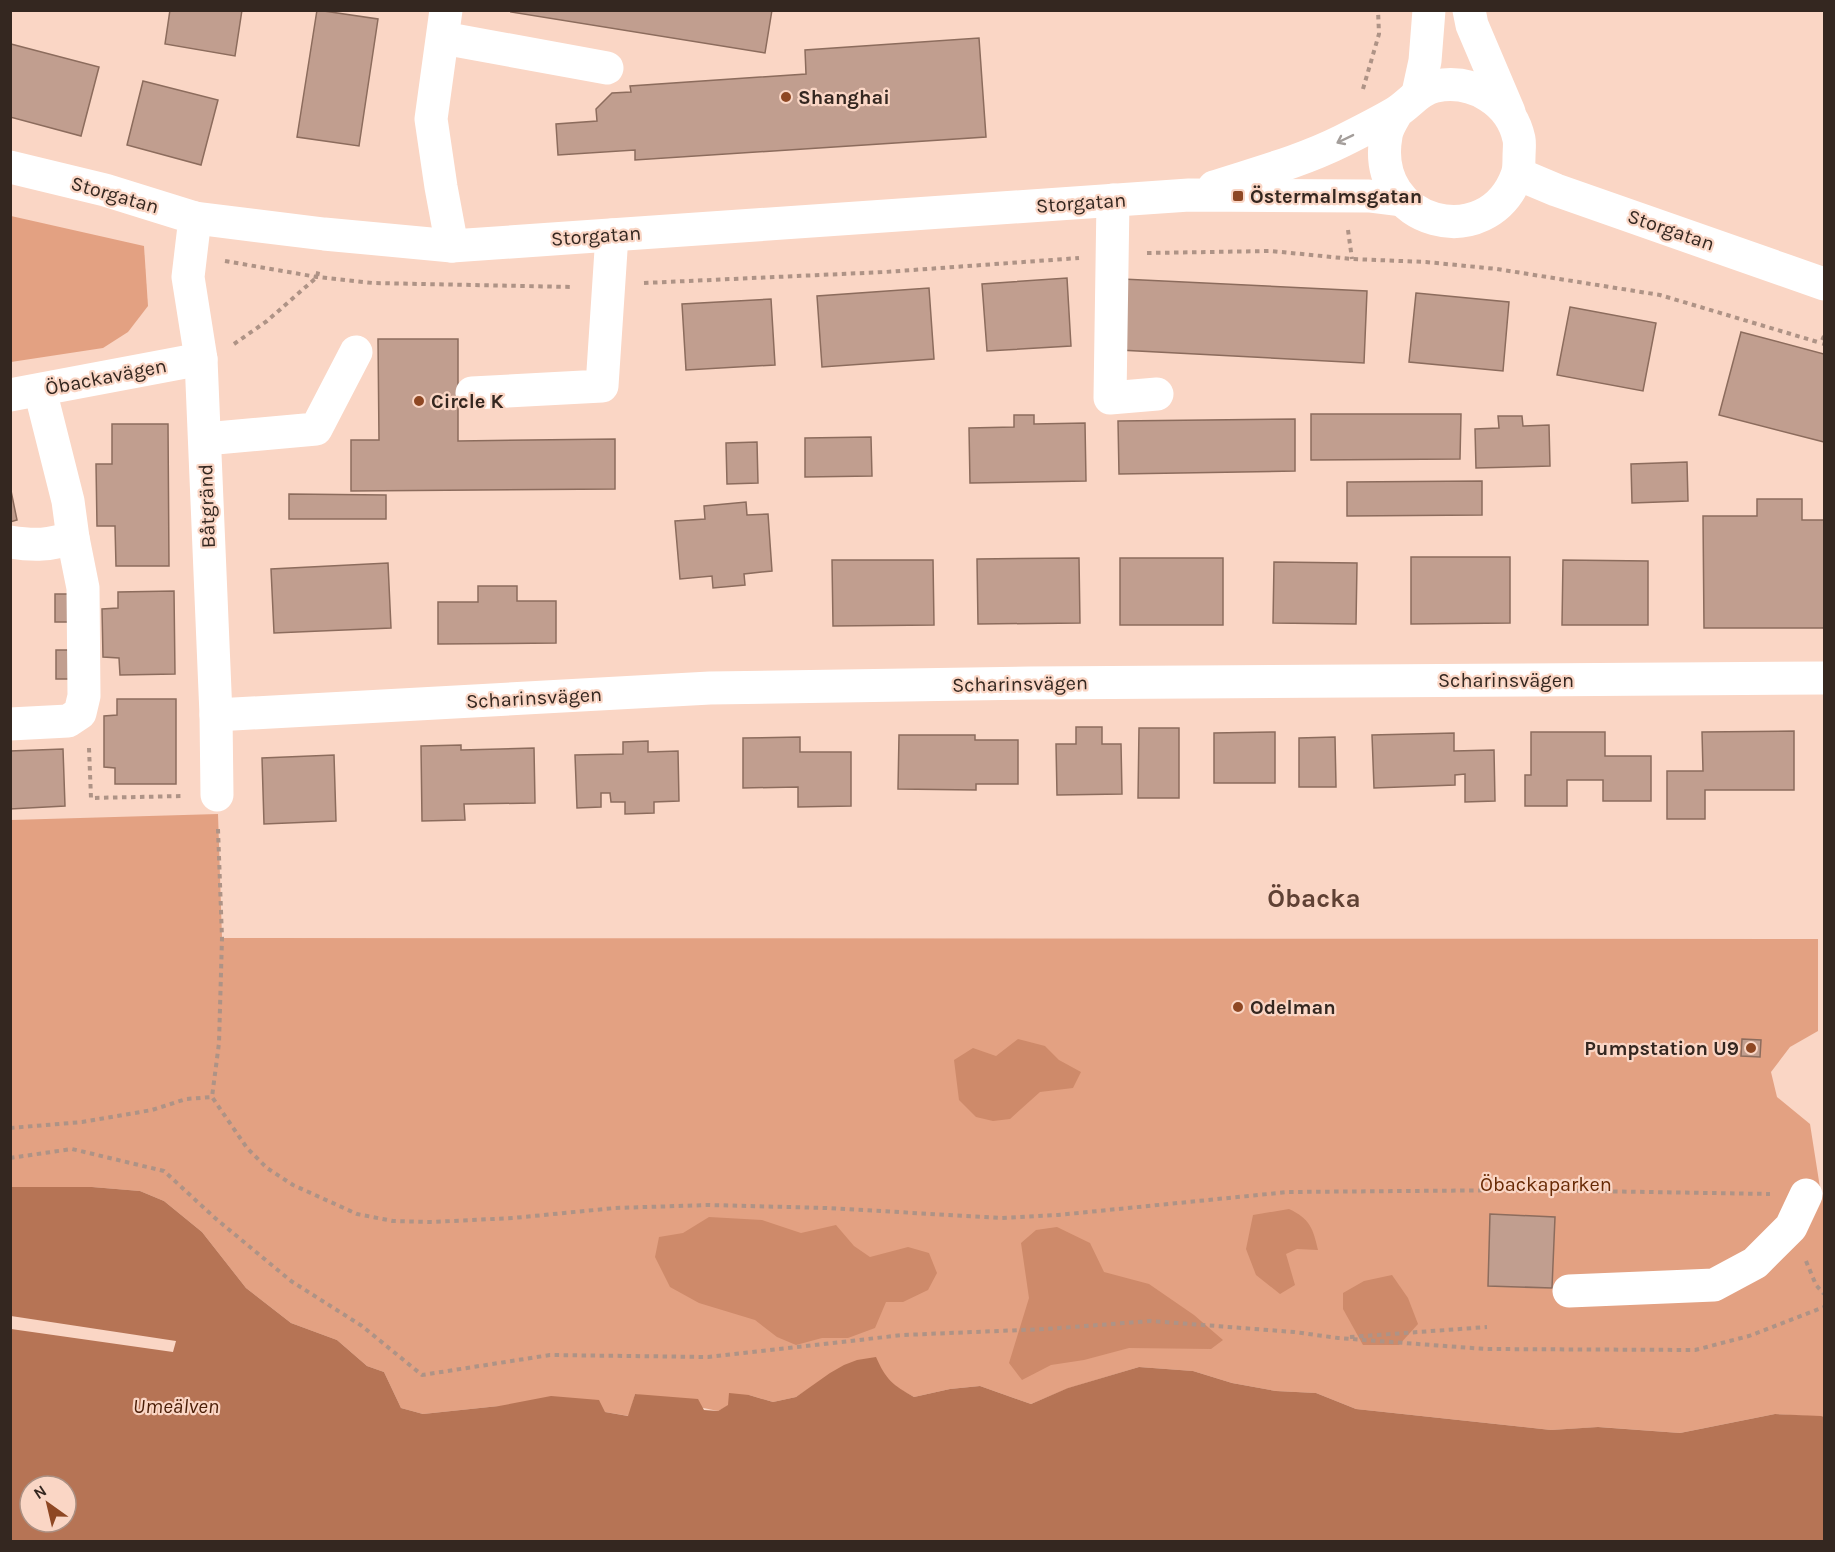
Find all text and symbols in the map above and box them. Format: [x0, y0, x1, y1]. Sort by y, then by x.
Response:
place label: Shanghai [798, 86, 890, 109]
marker: Shanghai [779, 90, 793, 104]
one-way arrow [1337, 134, 1355, 145]
street label: Storgatan [68, 171, 162, 219]
place label: Östermalmsgatan [1250, 185, 1422, 208]
street label: Storgatan [1035, 188, 1127, 218]
marker: Östermalmsgatan [1231, 189, 1245, 203]
street label: Storgatan [1625, 204, 1717, 256]
street label: Storgatan [550, 221, 642, 251]
street label: Öbackavägen [43, 354, 169, 400]
place label: Circle K [431, 390, 504, 413]
marker: Circle K [412, 394, 426, 408]
street label: Båtgränd [194, 463, 220, 549]
street label: Scharinsvägen [1438, 669, 1574, 692]
street label: Scharinsvägen [952, 671, 1088, 697]
street label: Scharinsvägen [466, 683, 602, 713]
district label: Öbacka [1267, 883, 1361, 914]
place label: Odelman [1250, 996, 1336, 1019]
marker: Odelman [1231, 1000, 1245, 1014]
place label: Pumpstation U9 [1584, 1037, 1739, 1060]
marker: Pumpstation U9 [1744, 1041, 1758, 1055]
park label: Öbackaparken [1480, 1173, 1612, 1196]
water label: Umeälven [133, 1394, 219, 1418]
north arrow [18, 1474, 78, 1534]
text: N [30, 1481, 50, 1503]

